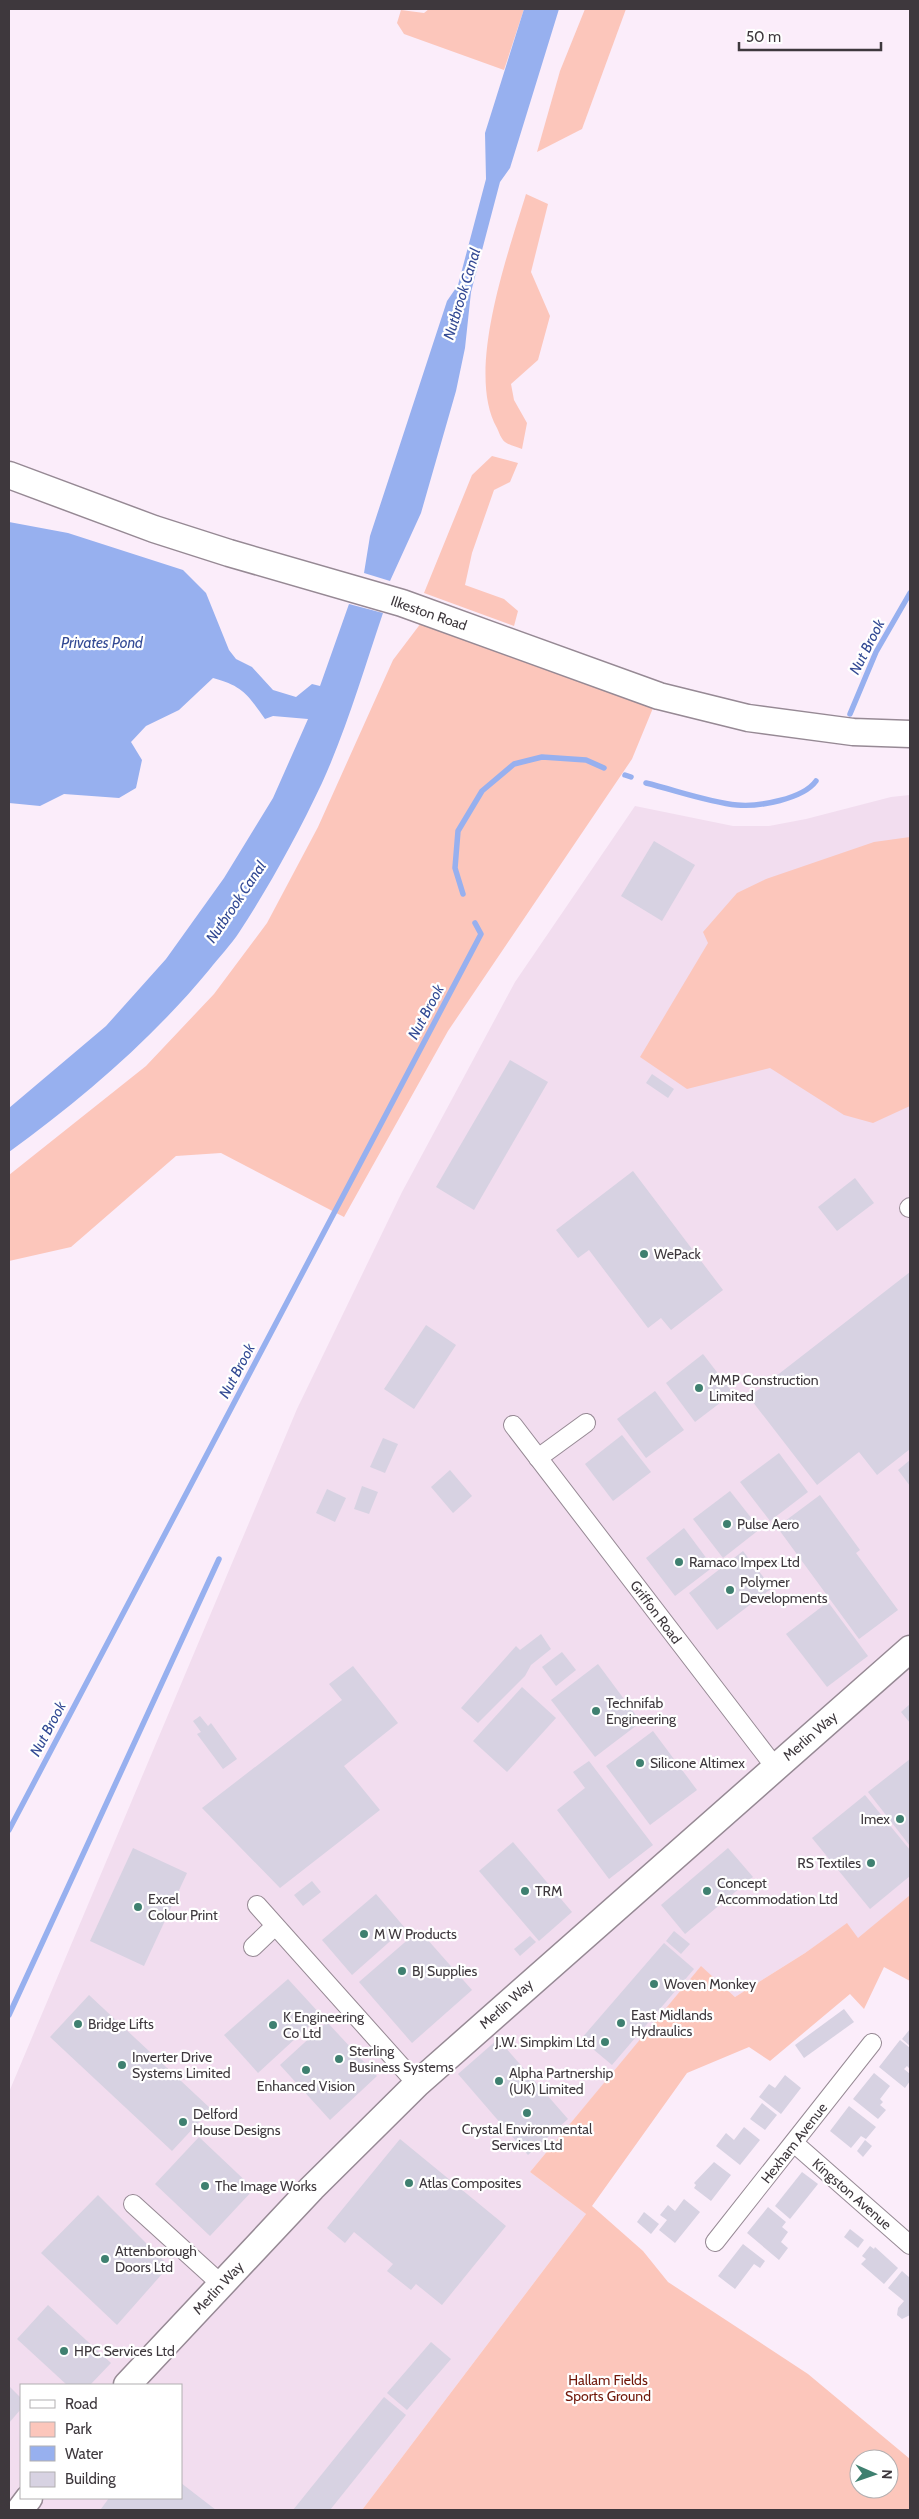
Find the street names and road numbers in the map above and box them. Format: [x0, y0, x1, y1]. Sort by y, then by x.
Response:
street label: Ilkeston Road [389, 592, 469, 634]
street label: Griffon Road [626, 1577, 686, 1647]
street label: Merlin Way [779, 1707, 841, 1765]
street label: Merlin Way [475, 1975, 537, 2033]
street label: Hexham Avenue [757, 2099, 831, 2187]
street label: Kingston Avenue [809, 2155, 895, 2233]
street label: Merlin Way [189, 2258, 247, 2318]

